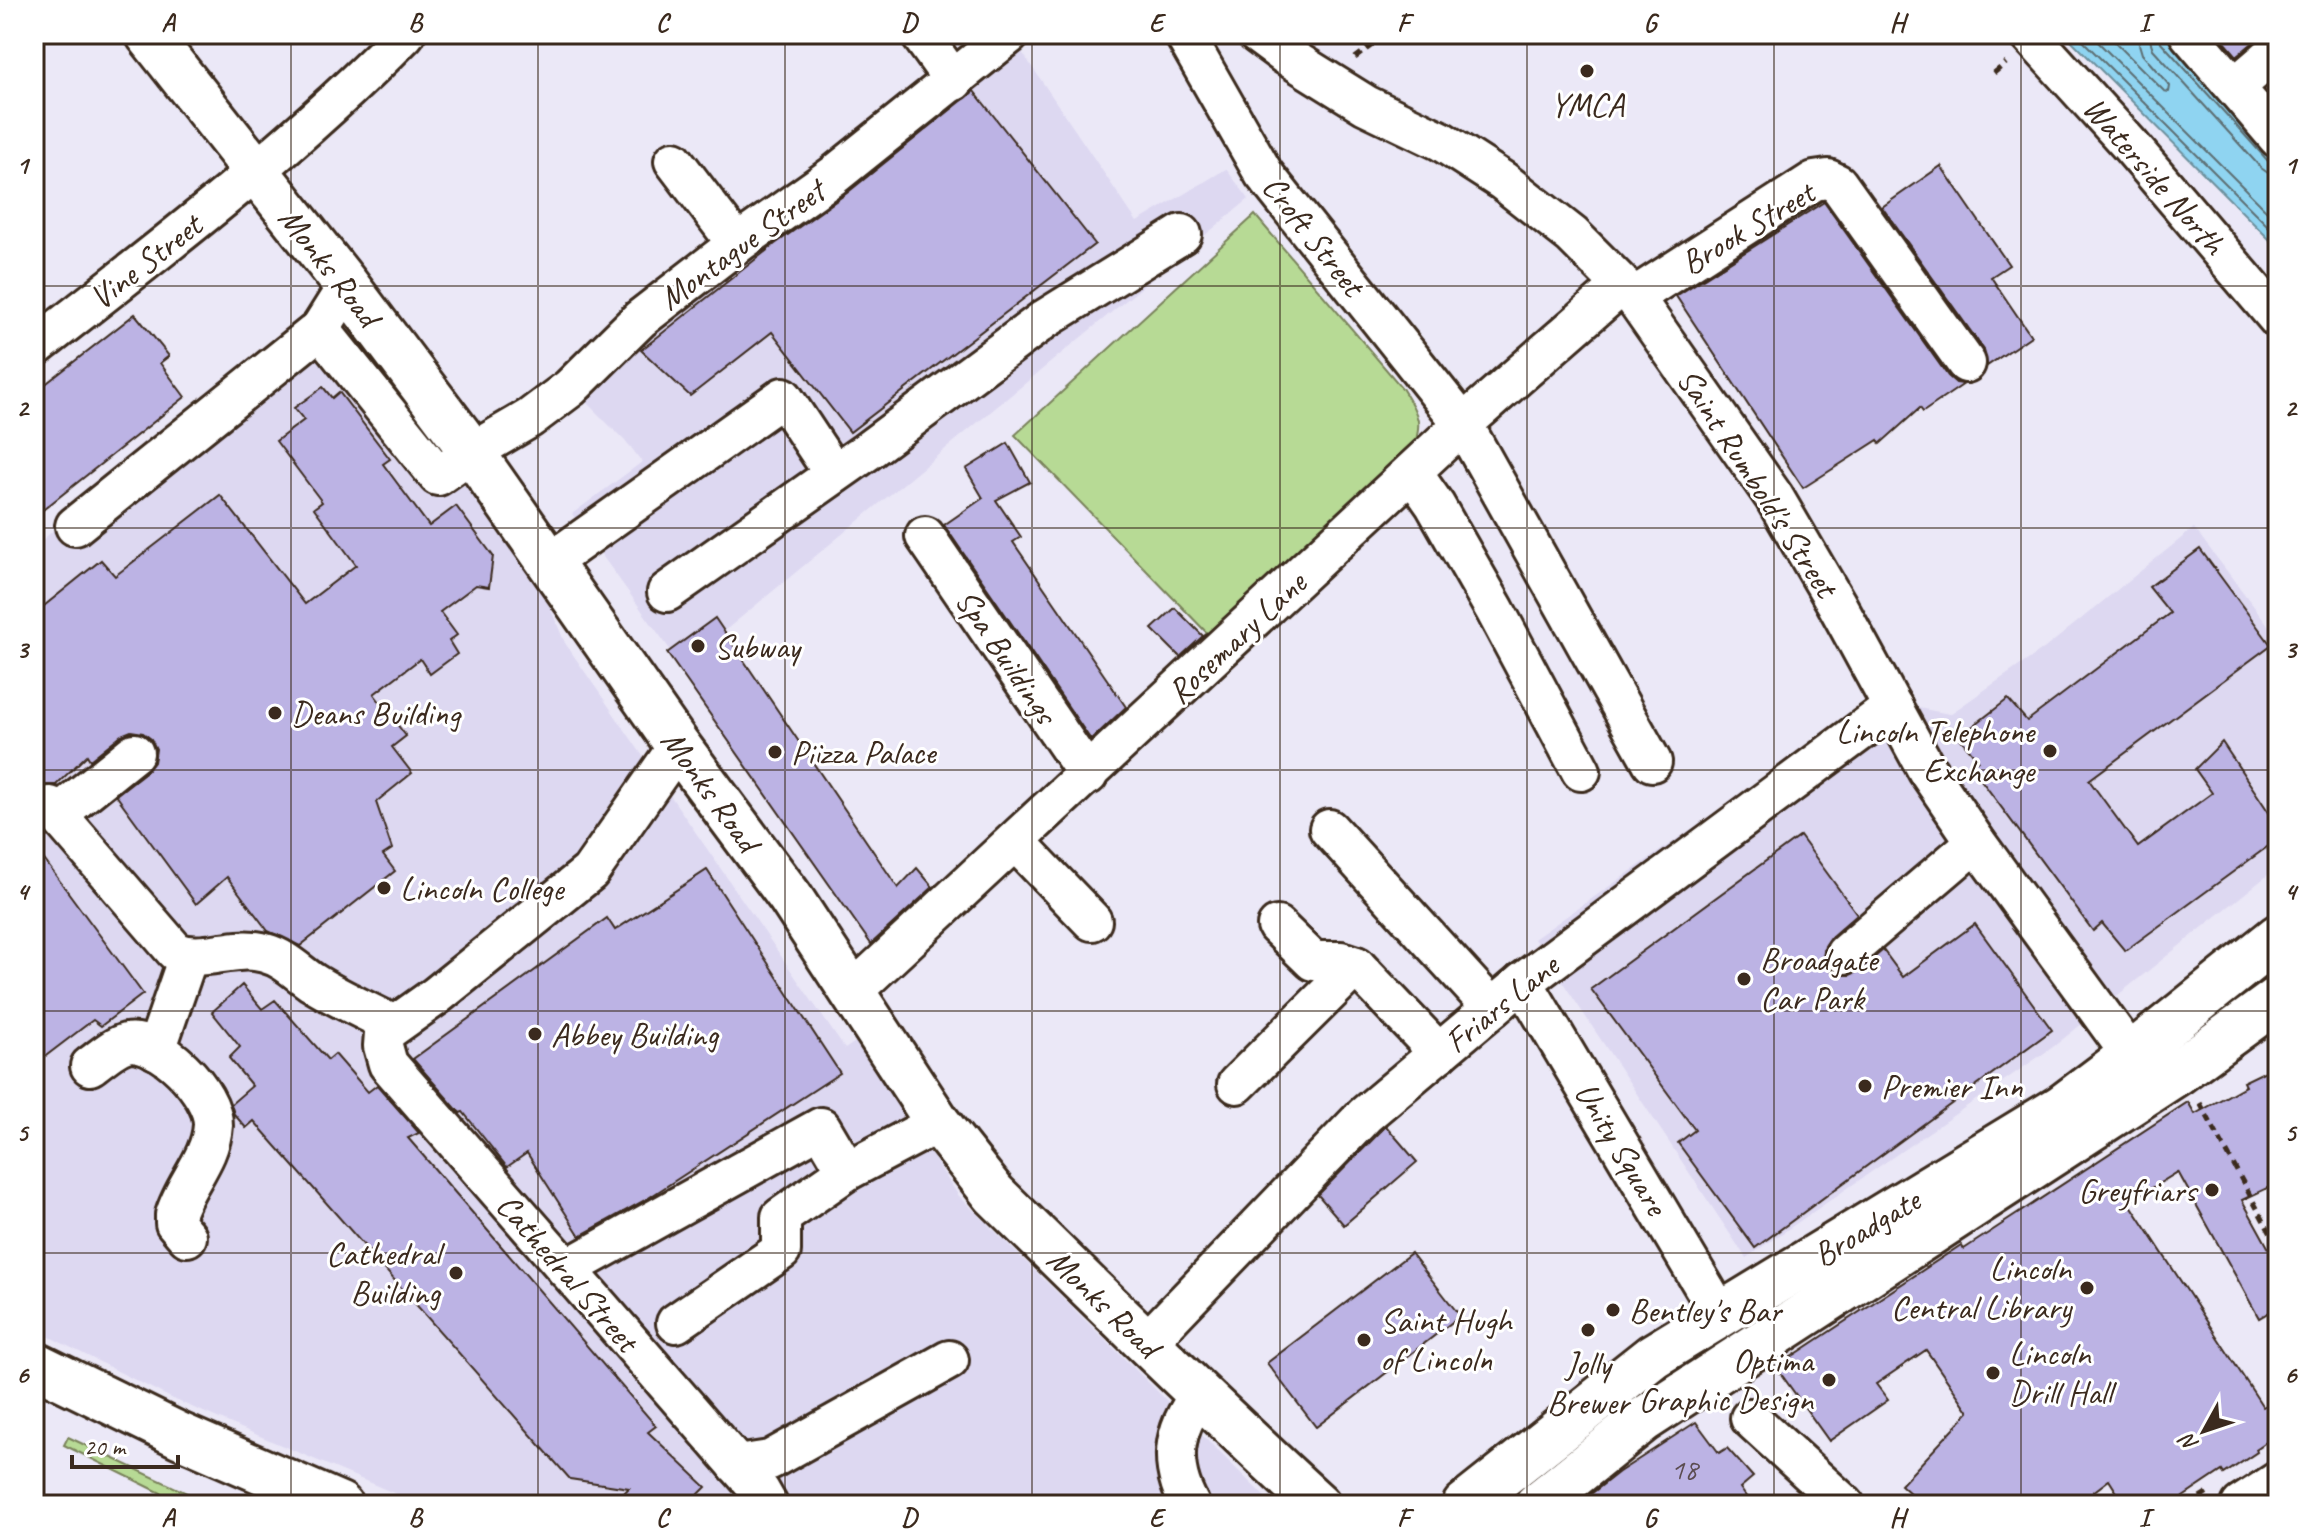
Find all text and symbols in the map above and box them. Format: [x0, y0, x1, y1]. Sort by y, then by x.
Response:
text: A [161, 6, 176, 39]
text: B [408, 6, 424, 39]
text: C [656, 6, 672, 39]
text: D [901, 6, 919, 39]
text: E [1149, 6, 1167, 39]
text: F [1397, 6, 1415, 39]
text: G [1644, 6, 1660, 39]
text: H [1890, 6, 1910, 39]
text: I [2139, 6, 2156, 39]
marker: YMCA [1578, 62, 1596, 80]
place label: YMCA [1550, 83, 1626, 126]
street label: Waterside North [2074, 87, 2237, 265]
text: 1 [16, 149, 31, 182]
text: 1 [2284, 149, 2299, 182]
street label: Croft Street [1253, 166, 1376, 307]
street label: Montague Street [650, 167, 837, 319]
street label: Brook Street [1673, 169, 1825, 284]
street label: Monks Road [269, 198, 393, 338]
street label: Vine Street [80, 202, 213, 319]
street label: Saint Rumbold's Street [1668, 360, 1849, 608]
text: 2 [16, 391, 30, 424]
text: 2 [2284, 391, 2298, 424]
street label: Rosemary Lane [1158, 561, 1316, 713]
street label: Spa Buildings [946, 581, 1069, 735]
place label: Subway [714, 625, 803, 668]
text: 3 [16, 633, 30, 666]
text: 3 [2284, 633, 2298, 666]
marker: Subway [689, 637, 707, 655]
place label: Deans Building [291, 692, 462, 735]
marker: Deans Building [266, 704, 284, 722]
place label: Lincoln Telephone Exchange [1836, 710, 2036, 792]
street label: Monks Road [652, 721, 772, 863]
place label: Piizza Palace [791, 731, 937, 774]
marker: Lincoln Telephone Exchange [2041, 742, 2059, 760]
marker: Piizza Palace [766, 743, 784, 761]
place label: Lincoln College [400, 867, 565, 910]
text: 4 [16, 875, 31, 908]
text: 4 [2284, 875, 2299, 908]
marker: Lincoln College [375, 879, 393, 897]
place label: Broadgate Car Park [1760, 938, 1880, 1020]
street label: Friars Lane [1436, 943, 1569, 1062]
marker: Broadgate Car Park [1735, 970, 1753, 988]
place label: Abbey Building [551, 1013, 720, 1056]
marker: Abbey Building [526, 1025, 544, 1043]
place label: Premier Inn [1881, 1065, 2023, 1108]
street label: Unity Square [1565, 1074, 1680, 1225]
marker: Premier Inn [1856, 1077, 1874, 1095]
text: 5 [16, 1116, 30, 1149]
text: 5 [2284, 1116, 2298, 1149]
place label: Greyfriars [2078, 1169, 2199, 1212]
street label: Broadgate [1805, 1177, 1930, 1276]
marker: Greyfriars [2203, 1181, 2221, 1199]
street label: Cathedral Street [487, 1184, 650, 1363]
place label: Cathedral Building [326, 1232, 446, 1314]
street label: Monks Road [1038, 1238, 1172, 1370]
place label: Lincoln Central Library [1891, 1247, 2073, 1329]
marker: Cathedral Building [447, 1264, 465, 1282]
marker: Lincoln Central Library [2078, 1279, 2096, 1297]
place label: Bentley's Bar [1629, 1289, 1784, 1332]
place label: Saint Hugh of Lincoln [1380, 1299, 1514, 1381]
marker: Bentley's Bar [1604, 1301, 1622, 1319]
marker: Jolly Brewer [1579, 1321, 1597, 1339]
marker: Saint Hugh of Lincoln [1355, 1331, 1373, 1349]
place label: Lincoln Drill Hall [2009, 1332, 2118, 1414]
place label: Optima Graphic Design [1639, 1339, 1815, 1421]
place label: Jolly Brewer [1547, 1342, 1632, 1424]
text: 6 [16, 1358, 30, 1391]
text: 6 [2284, 1358, 2298, 1391]
marker: Lincoln Drill Hall [1984, 1364, 2002, 1382]
marker: Optima Graphic Design [1820, 1371, 1838, 1389]
north arrow [2164, 1391, 2244, 1471]
scale bar [72, 1419, 178, 1469]
text: N [2172, 1426, 2205, 1457]
text: 20 m [84, 1432, 127, 1462]
house number: 18 [1671, 1450, 1700, 1488]
text: A [161, 1501, 176, 1534]
text: B [408, 1501, 424, 1534]
text: C [656, 1501, 672, 1534]
text: D [901, 1501, 919, 1534]
text: E [1149, 1501, 1167, 1534]
text: F [1397, 1501, 1415, 1534]
text: G [1644, 1501, 1660, 1534]
text: H [1890, 1501, 1910, 1534]
text: I [2139, 1501, 2156, 1534]

